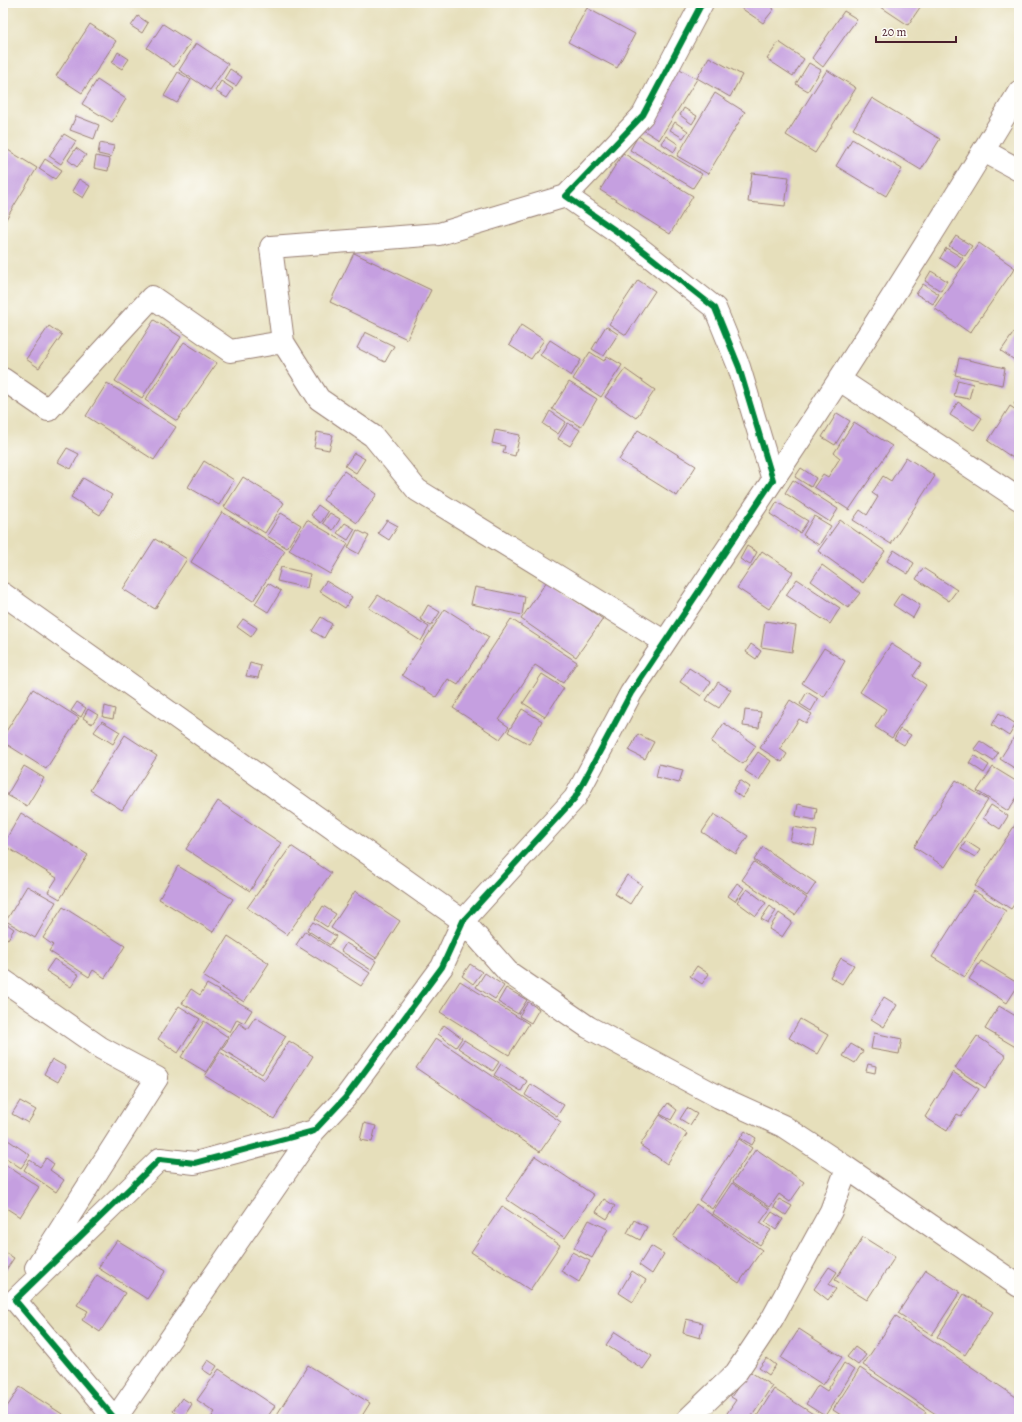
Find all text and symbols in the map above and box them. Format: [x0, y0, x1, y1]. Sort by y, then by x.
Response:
scale bar [876, 18, 956, 44]
text: 20 m [882, 24, 906, 40]

